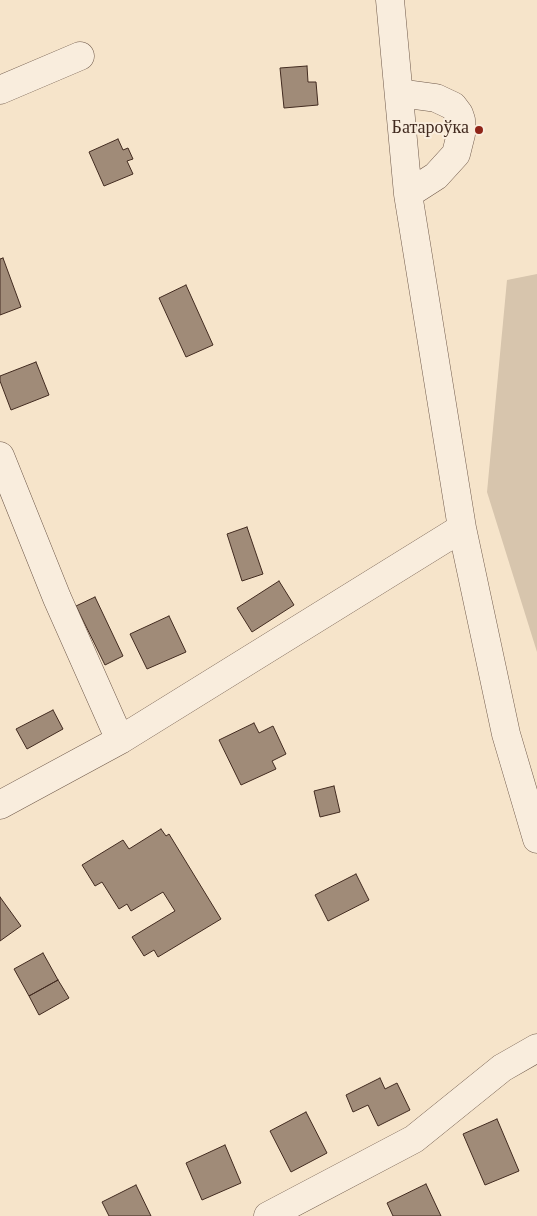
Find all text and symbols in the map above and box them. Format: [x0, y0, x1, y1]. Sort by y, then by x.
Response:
place label: Батароўка [392, 119, 469, 141]
marker: Батароўка [473, 124, 485, 136]

